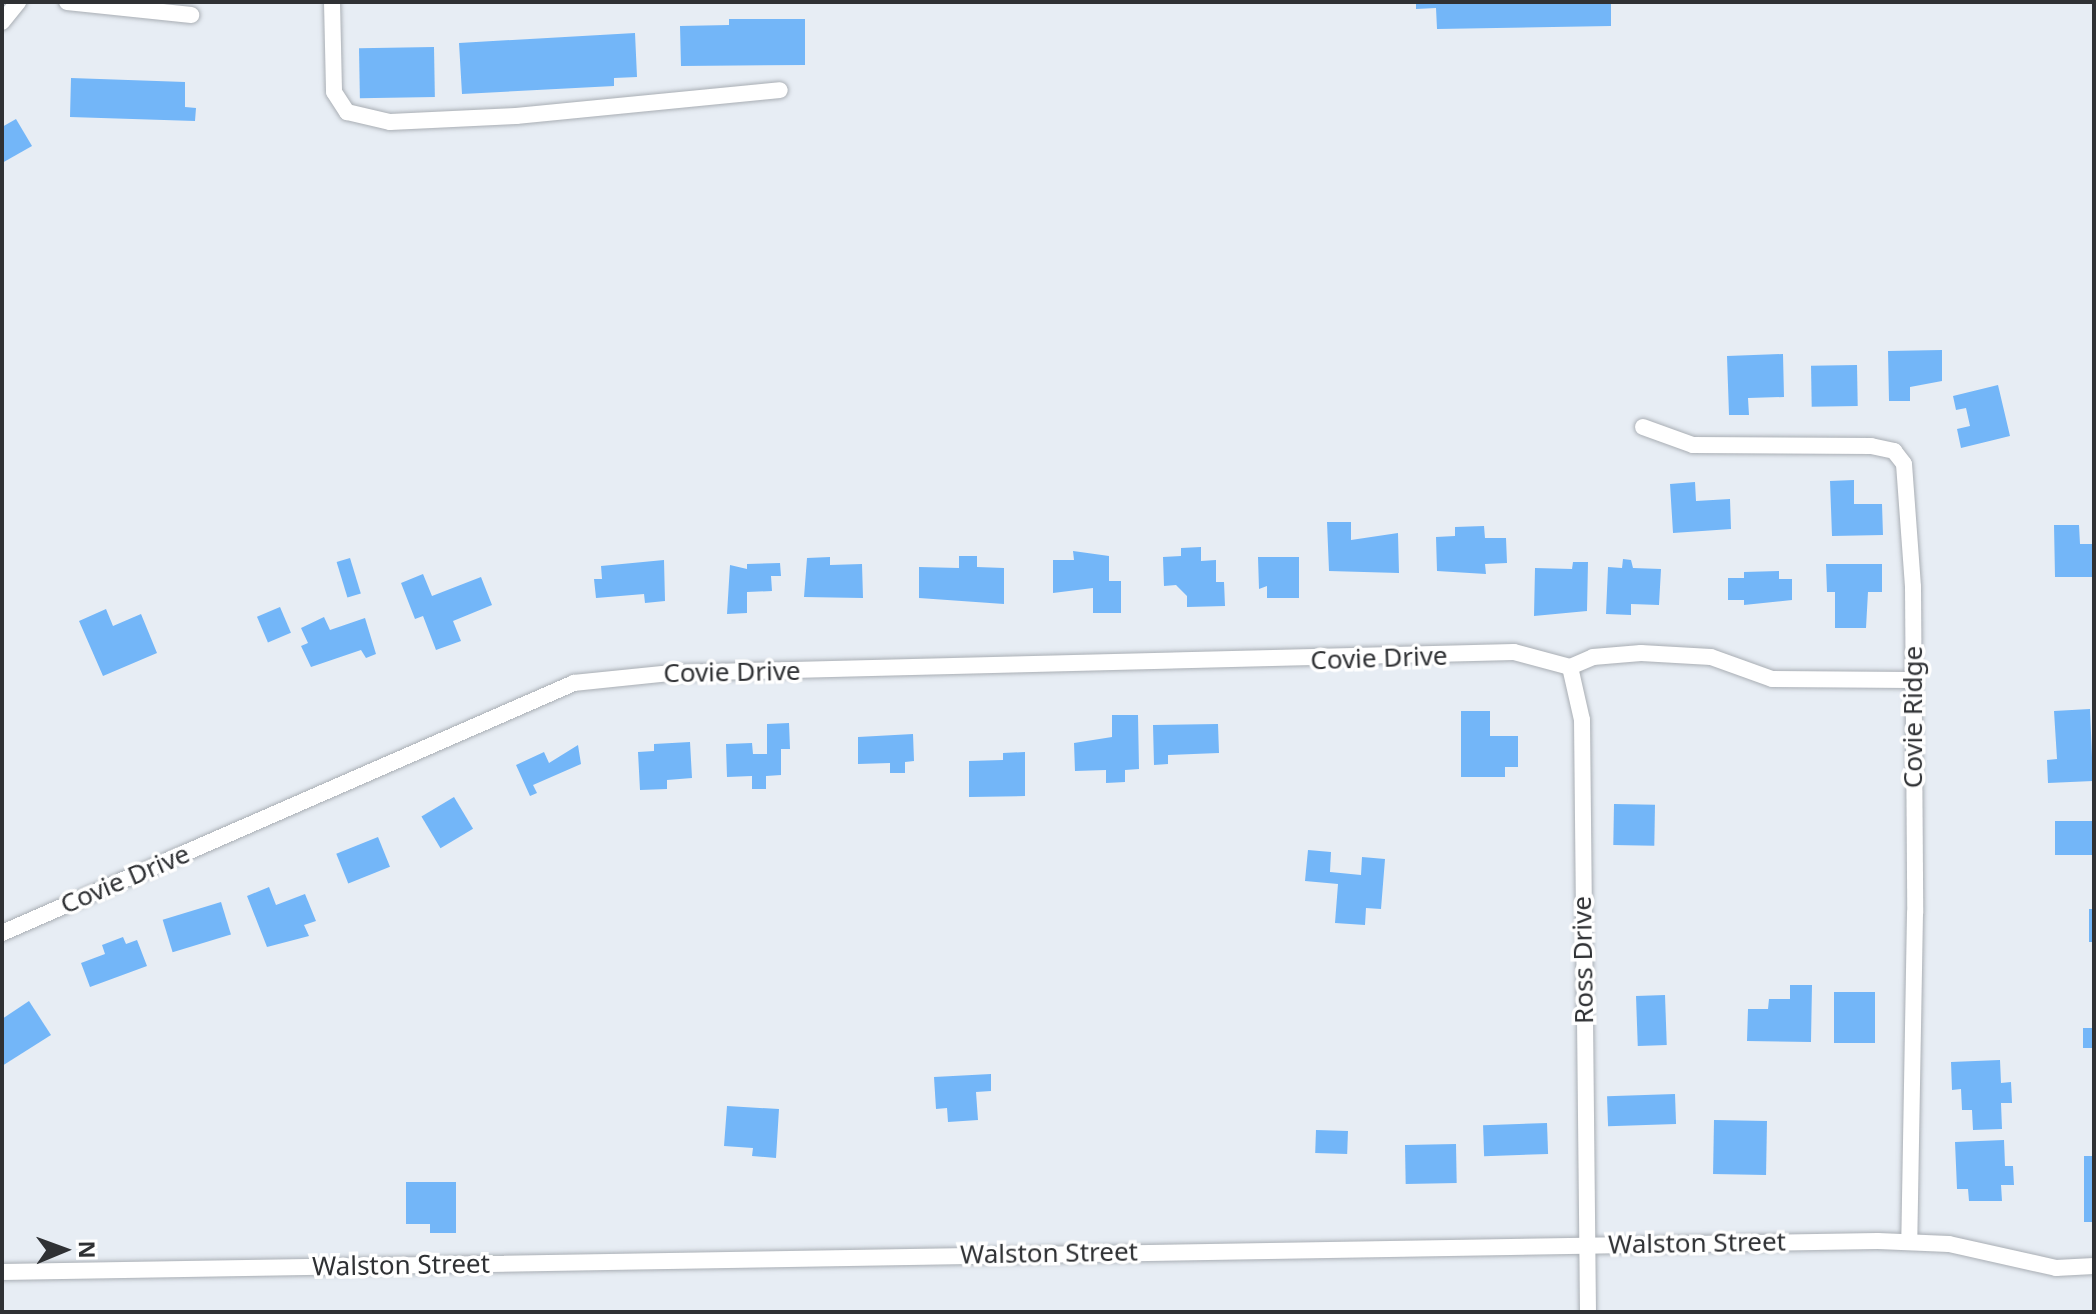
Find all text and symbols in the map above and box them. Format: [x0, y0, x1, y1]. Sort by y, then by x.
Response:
street label: Covie Drive [1310, 640, 1448, 676]
street label: Covie Ridge [1897, 646, 1929, 788]
street label: Covie Drive [663, 655, 801, 689]
street label: Covie Drive [56, 838, 194, 920]
street label: Ross Drive [1566, 896, 1600, 1024]
north arrow [24, 1210, 104, 1290]
street label: Walston Street [1608, 1226, 1786, 1260]
street label: Walston Street [960, 1236, 1138, 1270]
text: N [73, 1240, 103, 1259]
street label: Walston Street [312, 1248, 490, 1282]

